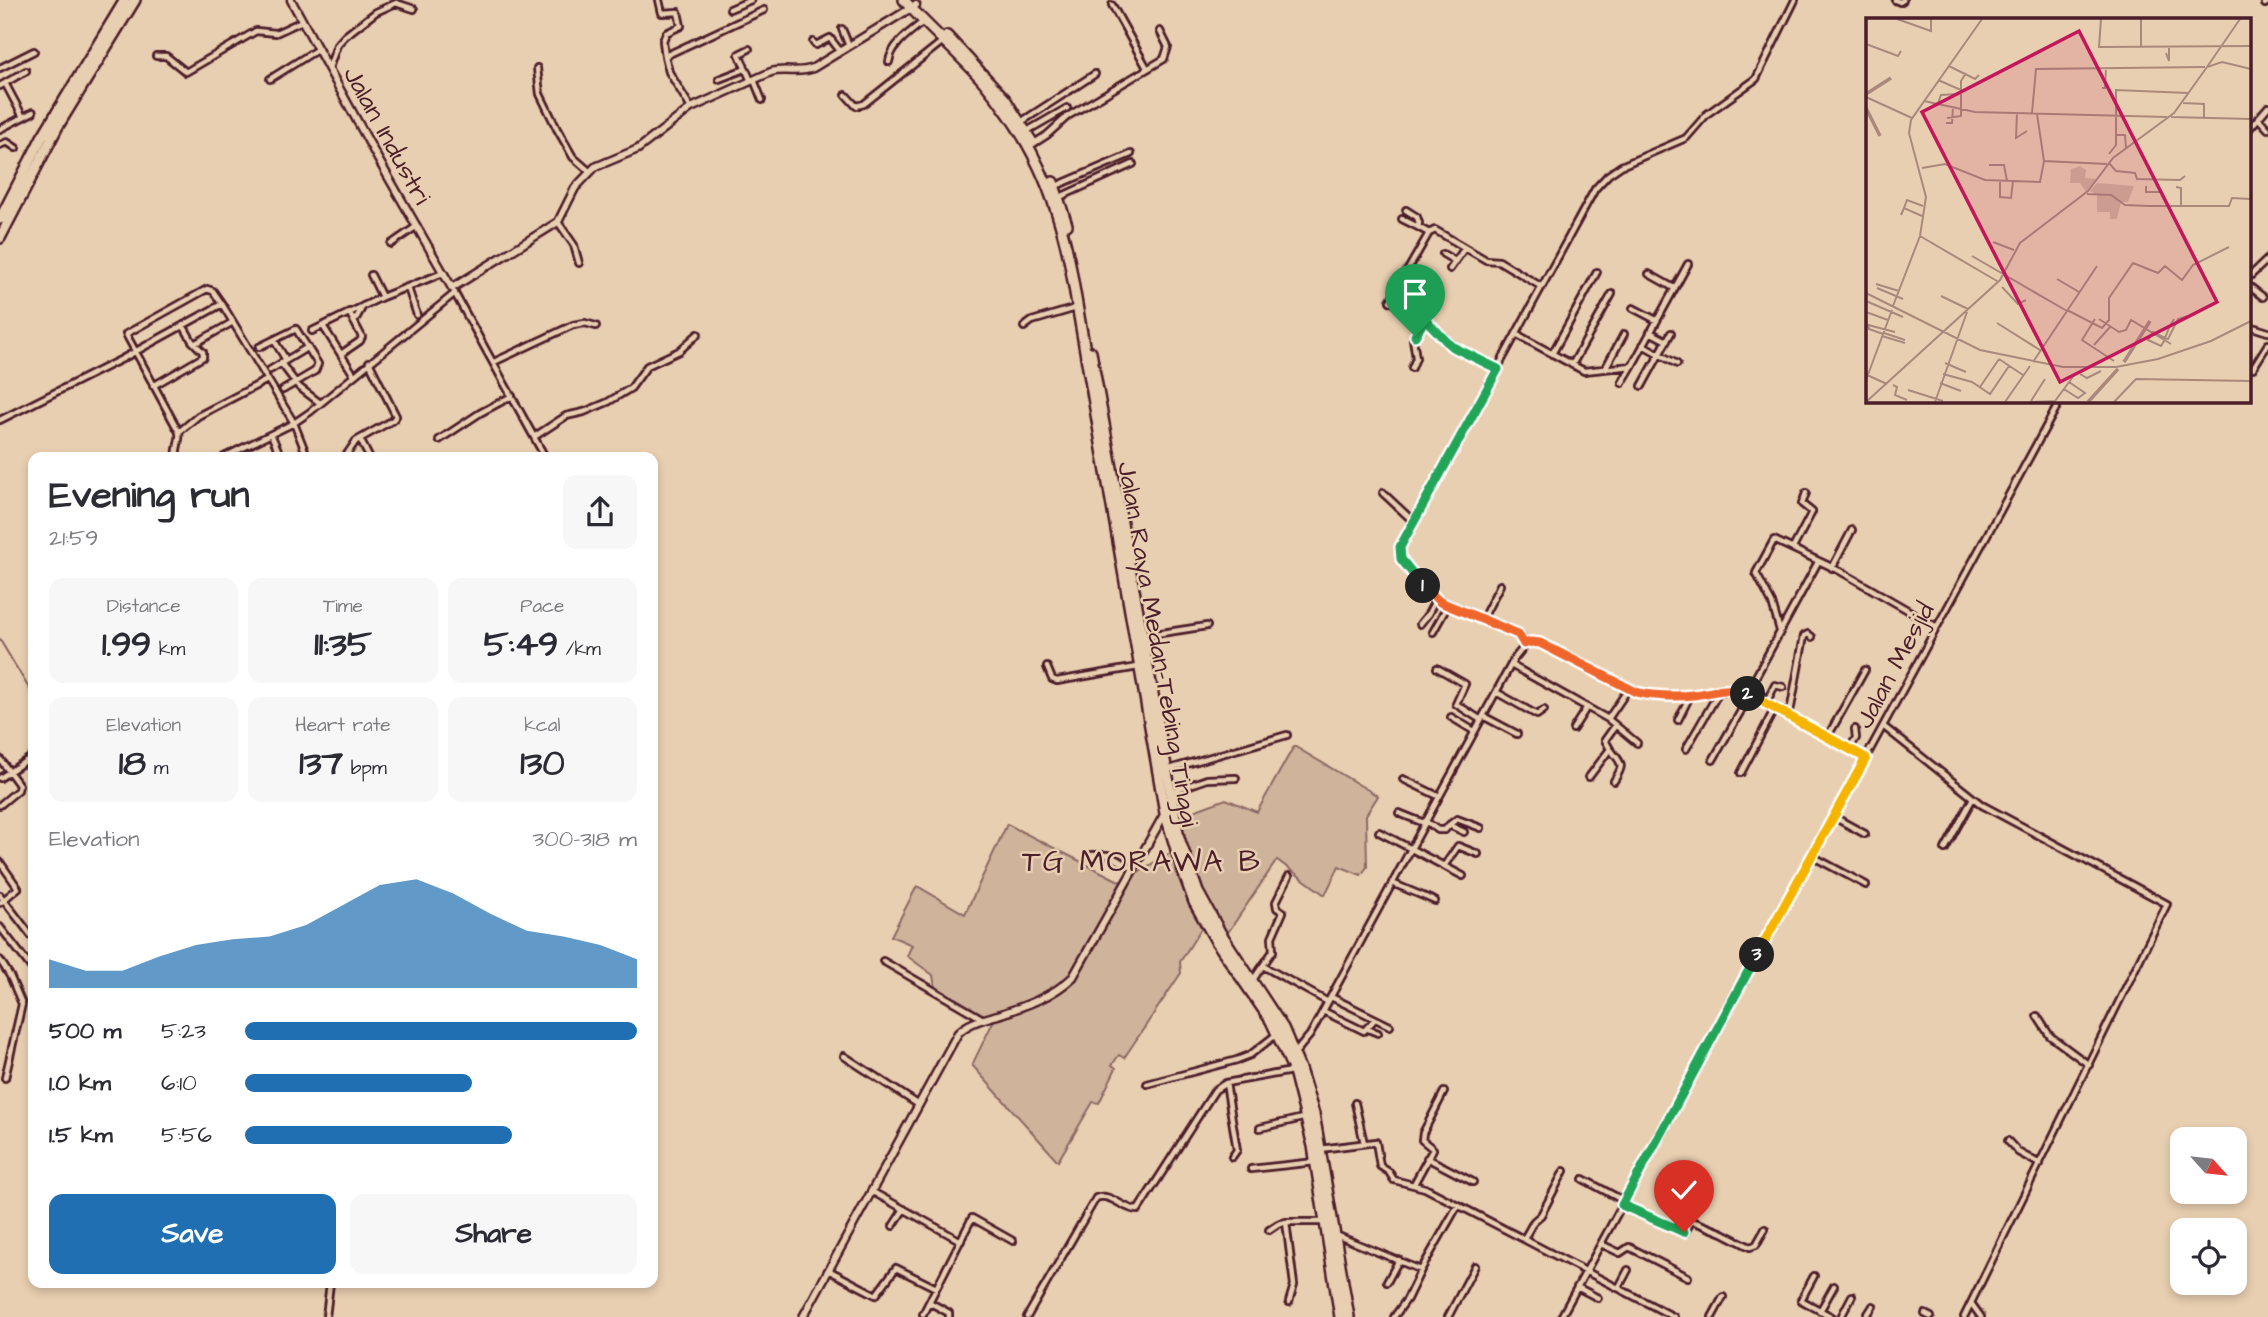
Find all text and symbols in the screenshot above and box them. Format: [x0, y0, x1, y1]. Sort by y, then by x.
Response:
inset map [1866, 18, 2250, 402]
street label: Jalan Industri [334, 60, 440, 211]
pin [1385, 264, 1445, 336]
icon: arrive [1396, 275, 1434, 313]
street label: Jalan Raya Medan-Tebing Tinggi [1106, 459, 1208, 830]
text: Evening run [49, 470, 250, 522]
button: share [563, 475, 637, 549]
text: 21:59 [49, 522, 98, 554]
pin: 1 [1406, 568, 1440, 604]
text: 1 [1421, 572, 1424, 599]
text: Distance [107, 593, 181, 620]
text: Time [323, 593, 363, 620]
text: Pace [520, 593, 564, 620]
street label: Jalan Mesjid [1847, 596, 1943, 735]
text: 1.99 [102, 620, 151, 669]
text: 11:35 [314, 620, 372, 669]
text: 5:49 [484, 620, 558, 669]
text: km [151, 636, 185, 663]
text: /km [558, 636, 601, 663]
pin: 2 [1730, 676, 1766, 712]
text: 2 [1742, 680, 1753, 707]
text: Elevation [106, 712, 181, 739]
text: Heart rate [295, 712, 391, 739]
text: kcal [524, 712, 561, 739]
text: 18 [119, 739, 146, 788]
text: 137 [299, 739, 343, 788]
text: 130 [520, 739, 565, 788]
text: m [146, 755, 168, 782]
text: bpm [343, 755, 387, 782]
text: Elevation [49, 823, 140, 855]
text: 300–318 m [532, 823, 637, 855]
district label: TG MORAWA B [1022, 841, 1262, 883]
pin: 3 [1740, 937, 1774, 972]
text: 3 [1752, 941, 1761, 968]
text: 500 m [49, 1015, 121, 1047]
text: 5:23 [161, 1015, 206, 1047]
text: 1.0 km [49, 1067, 111, 1099]
text: 6:10 [161, 1067, 197, 1099]
text: 1.5 km [49, 1119, 113, 1151]
text: 5:56 [161, 1119, 212, 1151]
north arrow [2170, 1127, 2247, 1204]
map controls [2170, 1127, 2247, 1295]
pin [1654, 1160, 1714, 1232]
icon: check [1665, 1171, 1703, 1209]
button: Save [49, 1194, 336, 1274]
button: Share [350, 1194, 637, 1274]
button: locate [2170, 1218, 2247, 1295]

